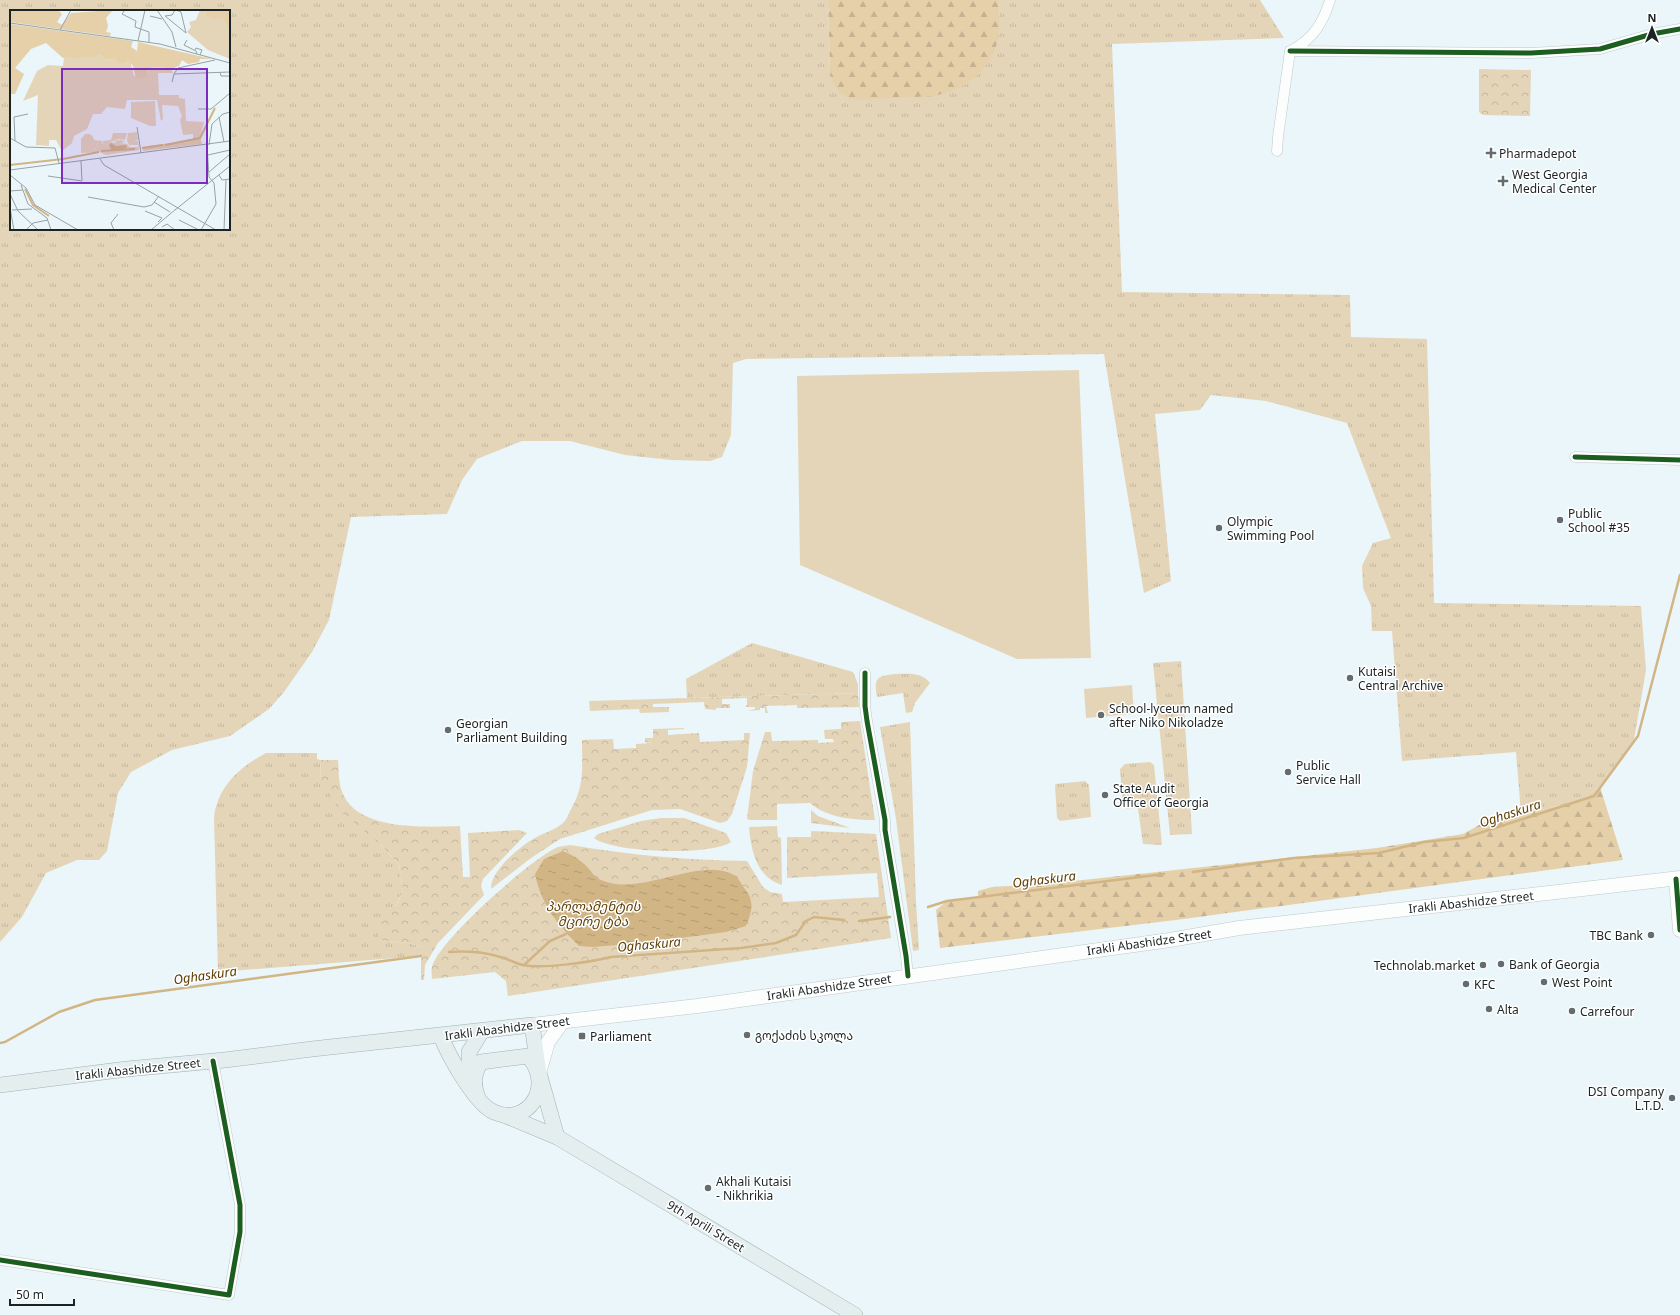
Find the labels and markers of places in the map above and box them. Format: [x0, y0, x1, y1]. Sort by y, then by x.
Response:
place label: Pharmadepot [1499, 145, 1577, 162]
marker: Pharmadepot [1486, 148, 1496, 158]
place label: West Georgia Medical Center [1512, 166, 1597, 197]
marker: West Georgia Medical Center [1497, 175, 1509, 187]
place label: Public School #35 [1568, 505, 1630, 536]
place label: Olympic Swimming Pool [1227, 513, 1314, 544]
marker: Public School #35 [1555, 515, 1565, 525]
marker: Olympic Swimming Pool [1214, 523, 1224, 533]
place label: Kutaisi Central Archive [1358, 663, 1444, 694]
marker: Kutaisi Central Archive [1345, 673, 1355, 683]
place label: School-lyceum named after Niko Nikoladze [1109, 700, 1233, 731]
marker: School-lyceum named after Niko Nikoladze [1096, 710, 1106, 720]
place label: Georgian Parliament Building [456, 715, 567, 746]
marker: Georgian Parliament Building [443, 725, 453, 735]
place label: Public Service Hall [1296, 757, 1361, 788]
marker: Public Service Hall [1283, 767, 1293, 777]
place label: State Audit Office of Georgia [1113, 780, 1209, 811]
marker: State Audit Office of Georgia [1100, 790, 1110, 800]
place label: TBC Bank [1589, 927, 1644, 944]
marker: TBC Bank [1646, 930, 1656, 940]
place label: Bank of Georgia [1509, 956, 1600, 973]
place label: Technolab.market [1374, 957, 1476, 974]
marker: Bank of Georgia [1496, 959, 1506, 969]
marker: Technolab.market [1478, 960, 1488, 970]
place label: West Point [1552, 974, 1613, 991]
place label: KFC [1474, 976, 1496, 993]
marker: West Point [1539, 977, 1549, 987]
marker: KFC [1461, 979, 1471, 989]
place label: Alta [1497, 1001, 1519, 1018]
place label: Carrefour [1580, 1003, 1635, 1020]
marker: Alta [1484, 1004, 1494, 1014]
marker: Carrefour [1567, 1006, 1577, 1016]
place label: გოქაძის სკოლა [755, 1027, 853, 1044]
place label: Parliament [590, 1028, 652, 1045]
marker: გოქაძის სკოლა [742, 1030, 752, 1040]
marker: Parliament [577, 1031, 587, 1041]
place label: DSI Company L.T.D. [1588, 1083, 1665, 1114]
marker: DSI Company L.T.D. [1667, 1093, 1677, 1103]
place label: Akhali Kutaisi - Nikhrikia [716, 1173, 791, 1204]
marker: Akhali Kutaisi - Nikhrikia [703, 1183, 713, 1193]

